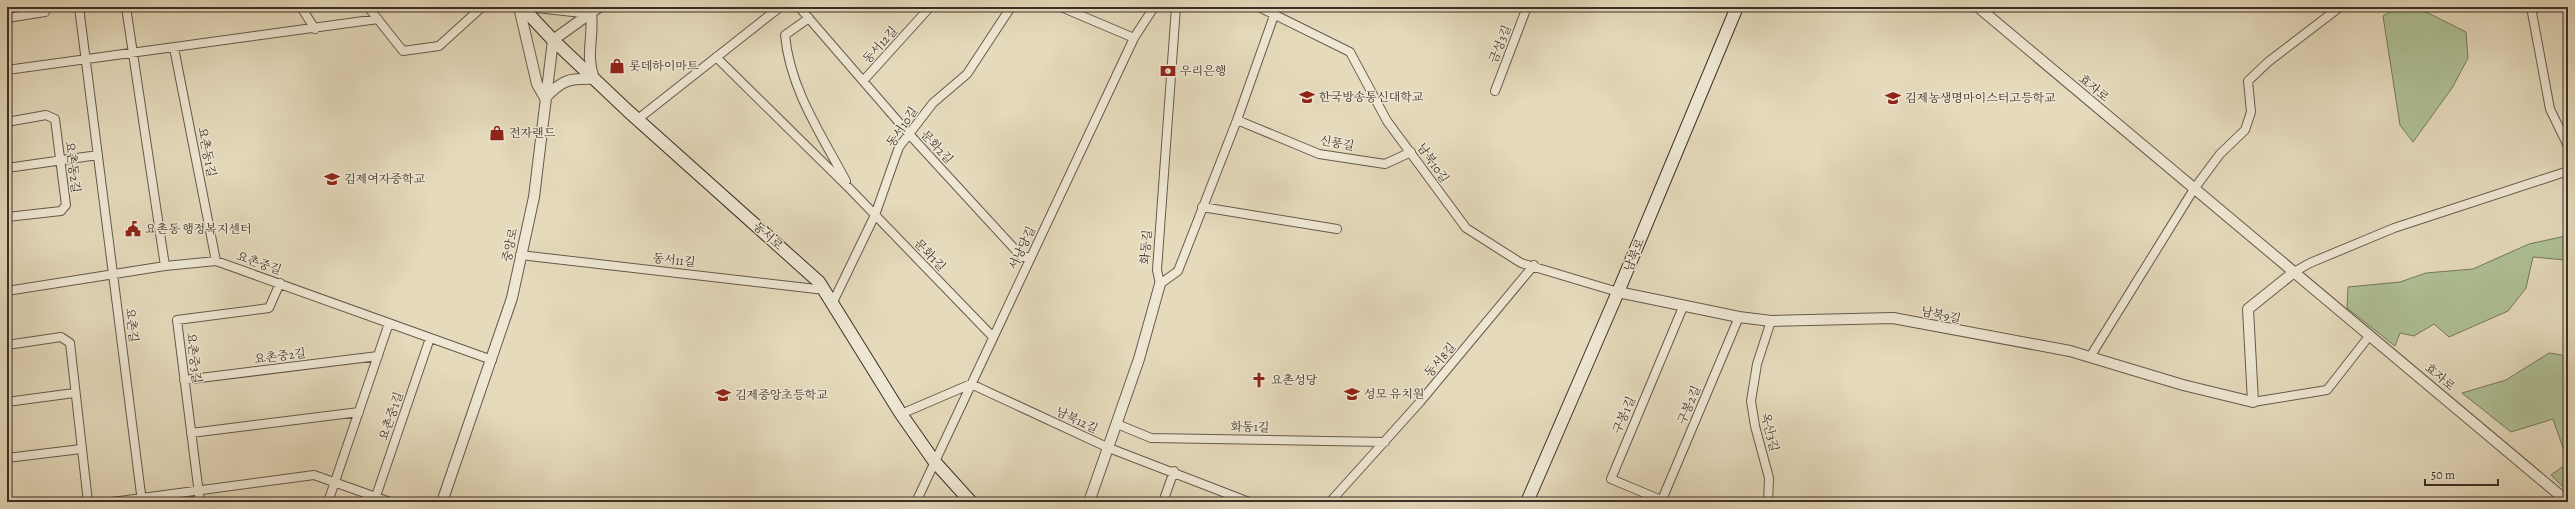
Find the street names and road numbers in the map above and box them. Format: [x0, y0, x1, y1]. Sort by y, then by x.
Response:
street label: 동서12길 [859, 23, 901, 67]
street label: 금성3길 [1485, 23, 1515, 65]
street label: 효자로 [2076, 71, 2113, 106]
street label: 동서10길 [883, 104, 921, 150]
street label: 요촌동1길 [194, 126, 220, 178]
street label: 문화2길 [917, 127, 957, 167]
street label: 신풍길 [1318, 132, 1356, 154]
street label: 요촌동2길 [62, 140, 84, 194]
street label: 남북10길 [1413, 140, 1453, 186]
street label: 동서로 [750, 218, 787, 254]
street label: 서낭당길 [1005, 224, 1039, 272]
street label: 중앙로 [499, 226, 522, 264]
street label: 화동길 [1137, 229, 1155, 265]
street label: 문화1길 [911, 235, 949, 275]
street label: 남북로 [1620, 236, 1648, 274]
street label: 요촌중길 [234, 248, 284, 278]
street label: 동서11길 [652, 250, 696, 270]
street label: 남북9길 [1920, 303, 1962, 327]
street label: 요촌길 [122, 307, 142, 343]
street label: 요촌중3길 [183, 332, 205, 384]
street label: 동서8길 [1421, 339, 1459, 381]
street label: 요촌중2길 [253, 345, 307, 367]
street label: 효자로 [2422, 360, 2459, 395]
street label: 구봉2길 [1674, 383, 1704, 427]
street label: 요촌중1길 [375, 390, 407, 442]
street label: 구봉1길 [1609, 394, 1639, 436]
street label: 남북12길 [1053, 403, 1101, 437]
street label: 옥산3길 [1757, 411, 1783, 453]
street label: 화동1길 [1230, 419, 1270, 435]

